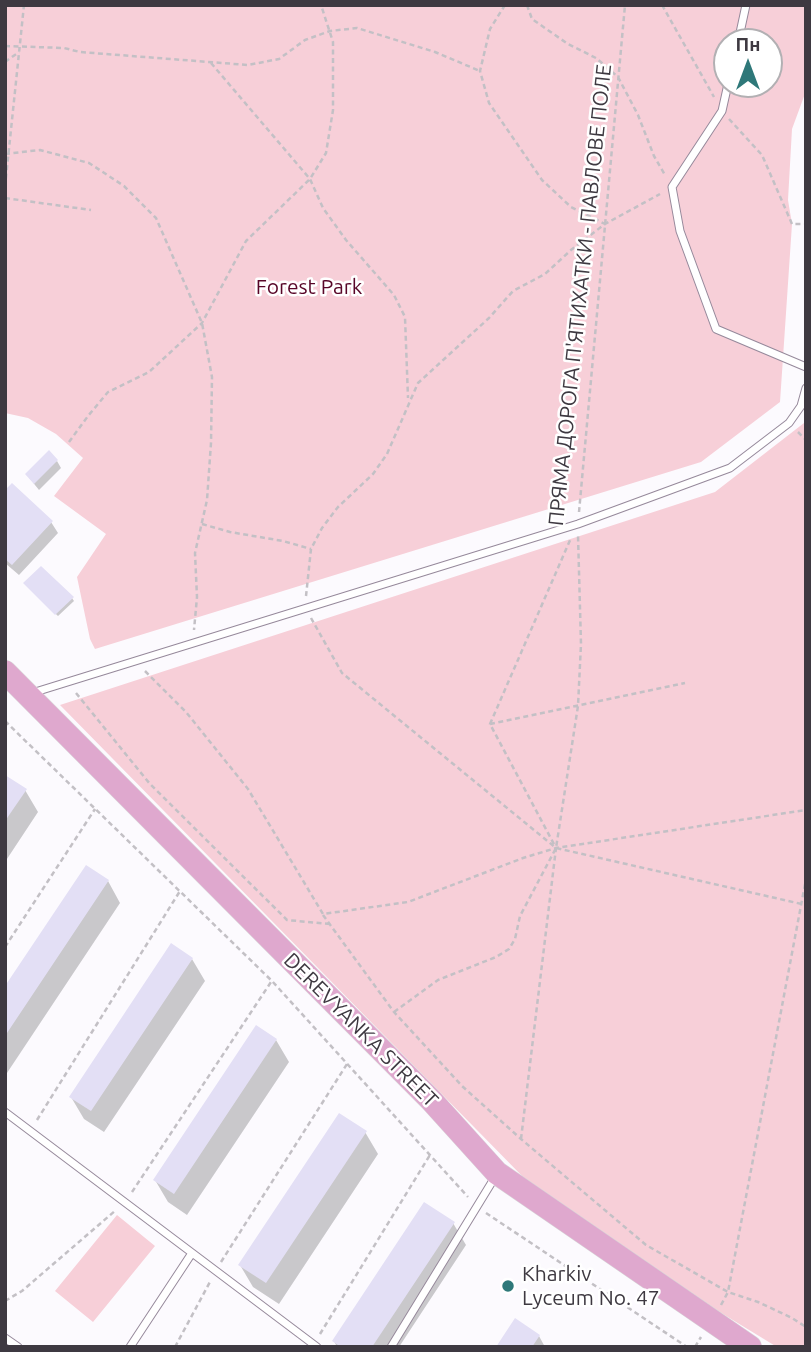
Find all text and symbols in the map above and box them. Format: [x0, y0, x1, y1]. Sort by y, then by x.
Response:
north arrow [713, 28, 783, 98]
text: Пн [736, 33, 760, 55]
street label: ПРЯМА ДОРОГА П'ЯТИХАТКИ - ПАВЛОВЕ ПОЛЕ [543, 63, 617, 527]
park label: Forest Park [256, 274, 362, 300]
street label: DEREVYANKA STREET [279, 948, 443, 1112]
place label: Kharkiv Lyceum No. 47 [522, 1261, 660, 1311]
marker: Kharkiv Lyceum No. 47 [500, 1278, 516, 1294]

